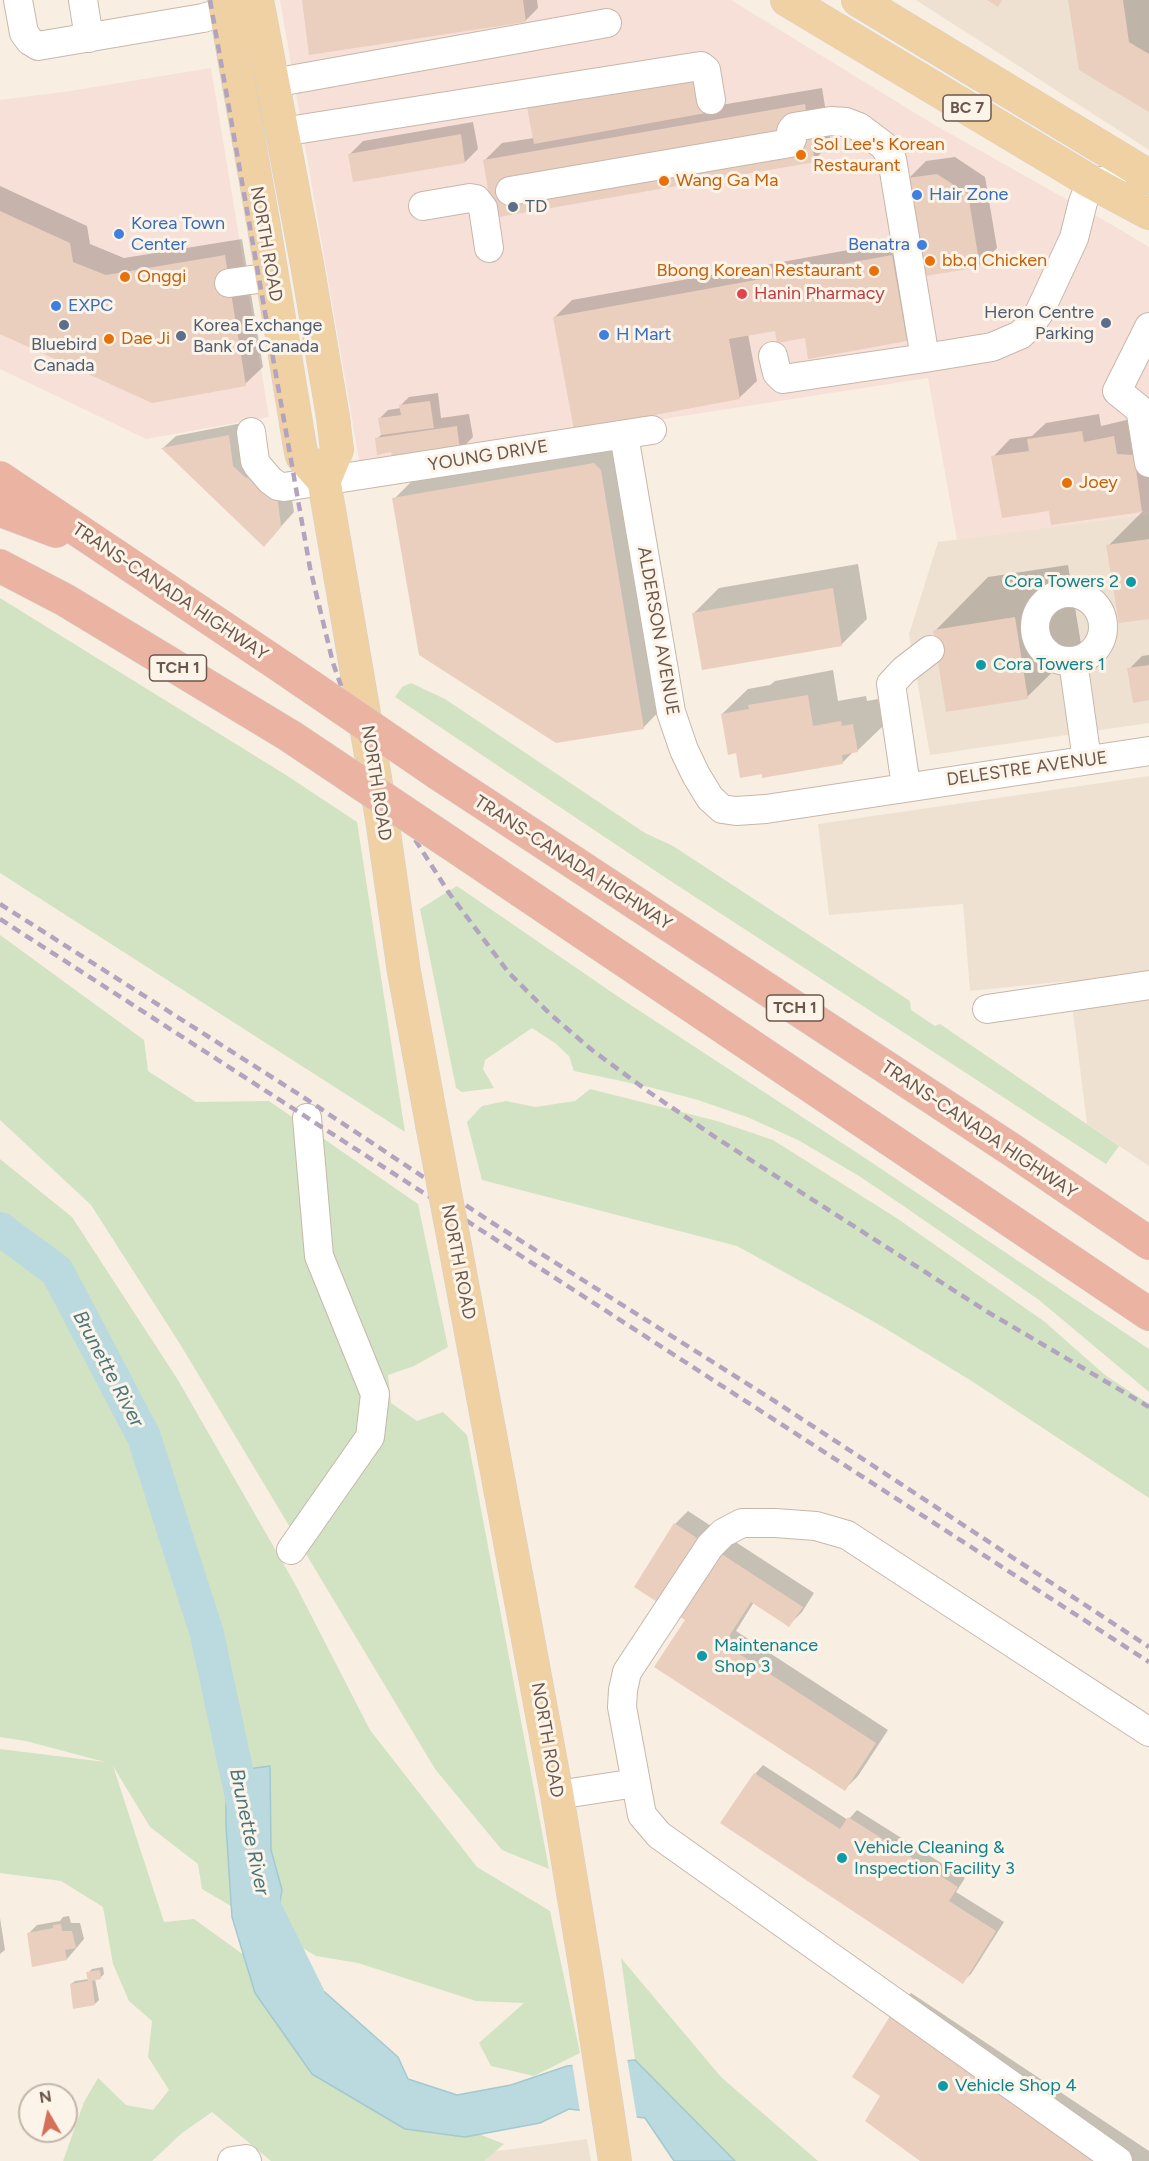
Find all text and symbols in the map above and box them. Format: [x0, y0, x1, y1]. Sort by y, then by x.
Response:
road number: BC 7 [943, 95, 991, 121]
place label: Sol Lee's Korean Restaurant [813, 134, 945, 176]
marker: Sol Lee's Korean Restaurant [794, 148, 808, 162]
place label: Wang Ga Ma [676, 170, 778, 192]
marker: Wang Ga Ma [657, 174, 671, 188]
place label: Hair Zone [929, 184, 1008, 206]
street label: NORTH ROAD [245, 185, 287, 303]
marker: Hair Zone [910, 188, 924, 202]
place label: TD [525, 196, 547, 218]
marker: TD [506, 200, 520, 214]
place label: Korea Town Center [131, 213, 225, 256]
marker: Korea Town Center [112, 227, 126, 241]
place label: Benatra [848, 234, 910, 256]
marker: Benatra [915, 238, 929, 252]
place label: bb.q Chicken [942, 250, 1047, 272]
marker: bb.q Chicken [923, 254, 937, 268]
place label: Bbong Korean Restaurant [657, 260, 862, 282]
marker: Bbong Korean Restaurant [867, 264, 881, 278]
place label: Onggi [137, 266, 186, 288]
marker: Onggi [118, 270, 132, 284]
place label: Hanin Pharmacy [754, 283, 885, 305]
marker: Hanin Pharmacy [735, 287, 749, 301]
place label: EXPC [68, 295, 113, 317]
marker: EXPC [49, 299, 63, 313]
place label: Heron Centre Parking [984, 302, 1094, 344]
place label: Korea Exchange Bank of Canada [193, 315, 322, 358]
marker: Heron Centre Parking [1099, 316, 1113, 330]
marker: Bluebird Canada [57, 318, 71, 332]
place label: H Mart [616, 324, 671, 346]
place label: Dae Ji [121, 328, 170, 350]
marker: H Mart [597, 328, 611, 342]
marker: Korea Exchange Bank of Canada [174, 329, 188, 343]
marker: Dae Ji [102, 332, 116, 346]
place label: Bluebird Canada [31, 334, 97, 376]
street label: YOUNG DRIVE [426, 436, 550, 476]
place label: Joey [1079, 472, 1118, 494]
marker: Joey [1060, 476, 1074, 490]
street label: TRANS-CANADA HIGHWAY [68, 518, 272, 666]
street label: ALDERSON AVENUE [633, 545, 683, 717]
place label: Cora Towers 2 [1004, 571, 1119, 593]
marker: Cora Towers 2 [1124, 575, 1138, 589]
place label: Cora Towers 1 [993, 654, 1105, 676]
road number: TCH 1 [150, 655, 207, 681]
marker: Cora Towers 1 [974, 658, 988, 672]
street label: NORTH ROAD [356, 724, 396, 842]
street label: DELESTRE AVENUE [945, 747, 1109, 791]
street label: TRANS-CANADA HIGHWAY [470, 791, 676, 935]
road number: TCH 1 [766, 995, 824, 1021]
street label: TRANS-CANADA HIGHWAY [877, 1056, 1081, 1204]
street label: NORTH ROAD [436, 1203, 480, 1321]
water label: Brunette River [67, 1307, 149, 1431]
place label: Maintenance Shop 3 [714, 1635, 818, 1678]
marker: Maintenance Shop 3 [695, 1649, 709, 1663]
street label: NORTH ROAD [526, 1681, 568, 1799]
water label: Brunette River [224, 1767, 274, 1897]
place label: Vehicle Cleaning & Inspection Facility 3 [854, 1837, 1015, 1880]
marker: Vehicle Cleaning & Inspection Facility 3 [835, 1851, 849, 1865]
place label: Vehicle Shop 4 [955, 2075, 1077, 2097]
marker: Vehicle Shop 4 [936, 2079, 950, 2093]
north arrow [18, 2083, 78, 2143]
text: N [38, 2086, 53, 2107]

